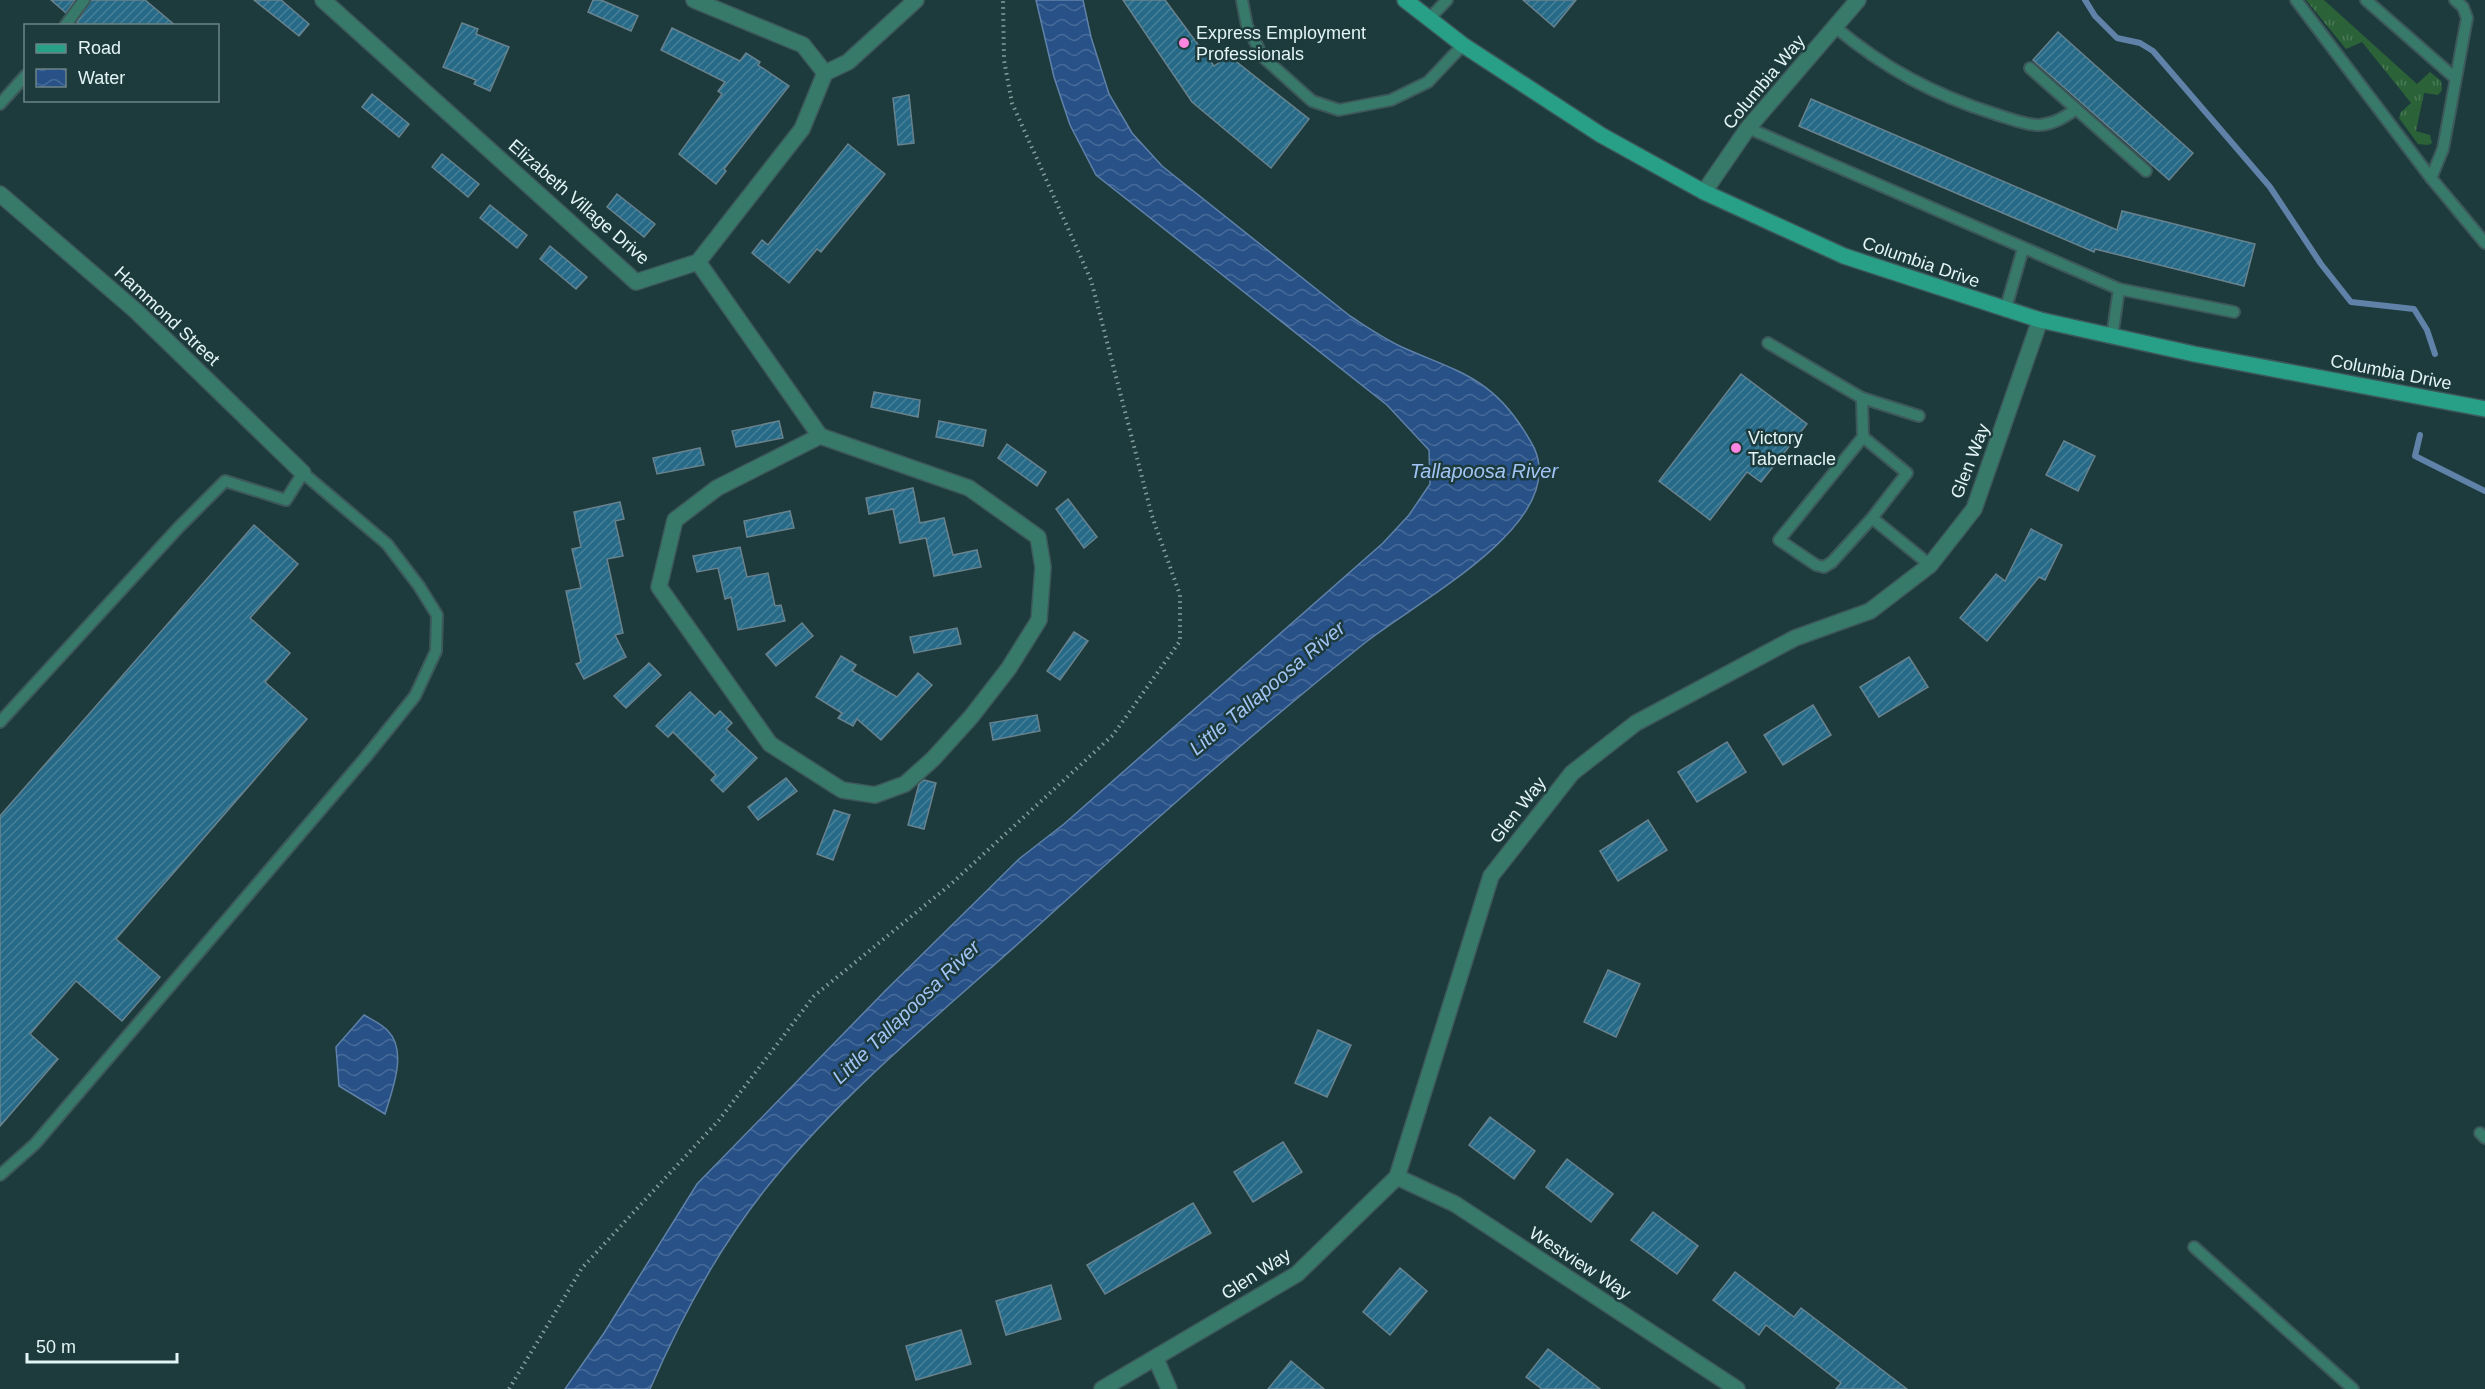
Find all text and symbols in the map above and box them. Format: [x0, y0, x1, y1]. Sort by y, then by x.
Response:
place label: Express Employment Professionals [1196, 23, 1366, 64]
legend [24, 24, 219, 102]
street label: Columbia Way [1719, 31, 1809, 133]
marker: Express Employment Professionals [1177, 36, 1191, 50]
text: Road [78, 38, 121, 58]
text: Water [78, 68, 125, 88]
street label: Elizabeth Village Drive [505, 135, 653, 269]
street label: Columbia Drive [1860, 233, 1982, 291]
street label: Hammond Street [110, 262, 224, 370]
street label: Columbia Drive [2329, 350, 2453, 394]
street label: Glen Way [1947, 421, 1993, 501]
place label: Victory Tabernacle [1748, 428, 1836, 469]
marker: Victory Tabernacle [1729, 441, 1743, 455]
water label: Tallapoosa River [1410, 460, 1559, 482]
water label: Little Tallapoosa River [1185, 616, 1350, 759]
street label: Glen Way [1486, 773, 1550, 847]
water label: Little Tallapoosa River [828, 935, 985, 1088]
street label: Westview Way [1525, 1223, 1635, 1303]
street label: Glen Way [1218, 1244, 1294, 1304]
scale bar [27, 1326, 177, 1364]
text: 50 m [36, 1337, 76, 1357]

